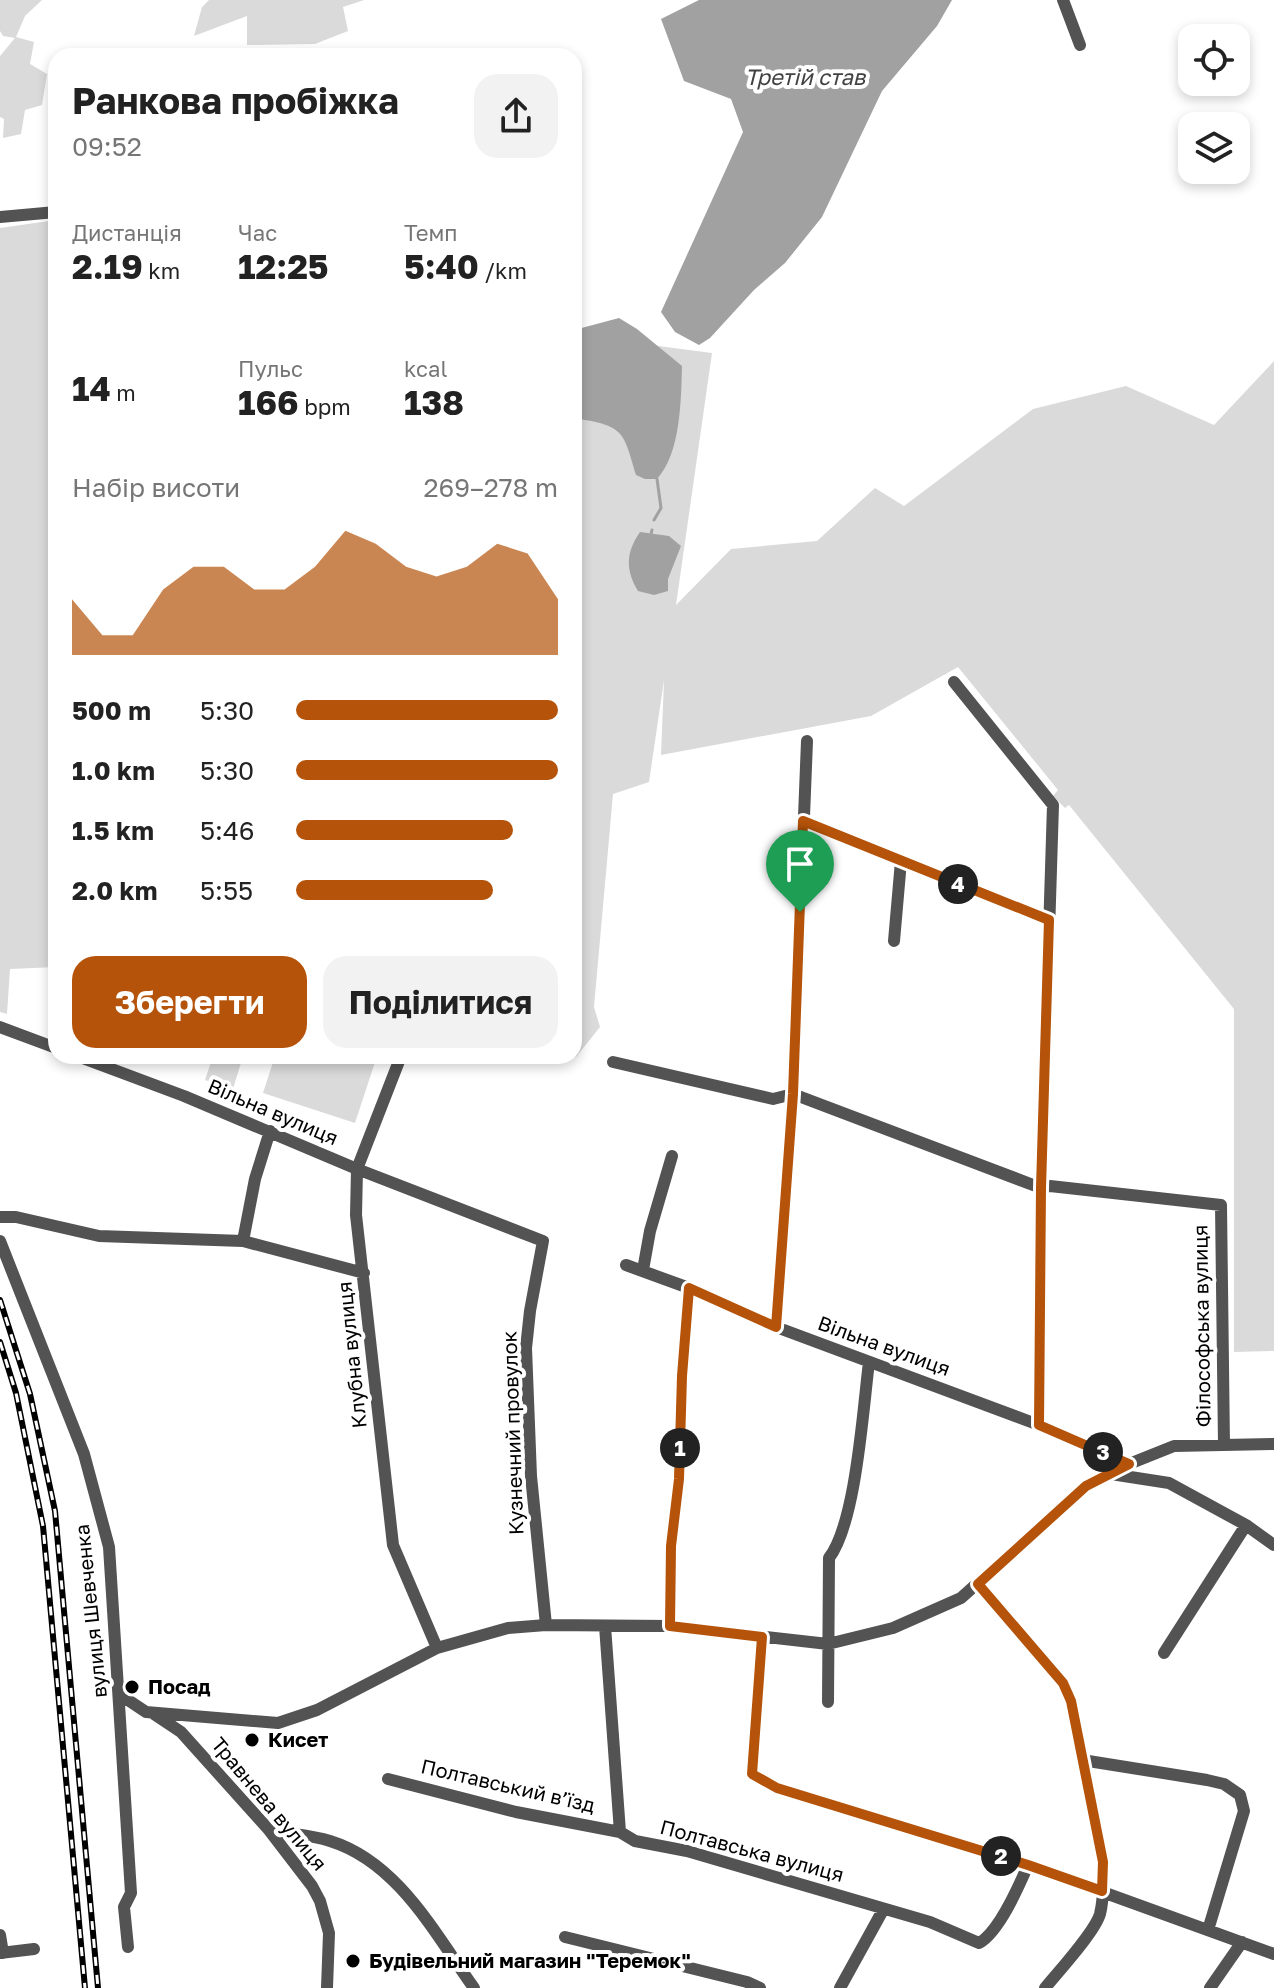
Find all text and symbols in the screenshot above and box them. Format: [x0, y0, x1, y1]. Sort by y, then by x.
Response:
map controls [1178, 24, 1250, 184]
button: locate [1178, 24, 1250, 96]
water label: Третій став [745, 63, 867, 90]
button: share [474, 74, 558, 158]
text: Ранкова пробіжка [72, 79, 399, 122]
button: layers [1178, 112, 1250, 184]
text: 09:52 [72, 131, 142, 162]
text: Дистанція [72, 219, 182, 246]
text: Час [238, 219, 277, 246]
text: Темп [404, 219, 457, 246]
text: 2.19 [72, 246, 143, 286]
text: 12:25 [238, 246, 329, 286]
text: 5:40 [404, 246, 479, 286]
text: km [143, 257, 180, 284]
text: /km [479, 257, 527, 284]
text: Пульс [238, 355, 303, 382]
text: kcal [404, 355, 447, 382]
text: 14 [72, 368, 111, 408]
text: m [111, 379, 136, 406]
text: 166 [238, 382, 299, 422]
text: 138 [404, 382, 464, 422]
text: bpm [299, 393, 351, 420]
text: Набір висоти [72, 472, 240, 503]
text: 269–278 m [423, 472, 558, 503]
text: 500 m [72, 695, 151, 726]
text: 5:30 [200, 695, 254, 726]
text: 1.0 km [72, 755, 155, 786]
text: 5:30 [200, 755, 254, 786]
text: 1.5 km [72, 815, 154, 846]
text: 5:46 [200, 815, 254, 846]
pin [766, 830, 834, 912]
icon: arrive [778, 842, 822, 886]
pin: 4 [938, 864, 978, 904]
text: 4 [951, 870, 965, 897]
text: 2.0 km [72, 875, 157, 906]
text: 5:55 [200, 875, 253, 906]
button: Зберегти [72, 956, 307, 1048]
button: Поділитися [323, 956, 558, 1048]
street label: Вільна вулиця [205, 1073, 342, 1149]
street label: Філософська вулиця [1187, 1225, 1215, 1427]
street label: Клубна вулиця [331, 1281, 371, 1430]
street label: Вільна вулиця [815, 1310, 954, 1380]
street label: Кузнечний провулок [496, 1331, 528, 1535]
pin: 1 [660, 1428, 700, 1468]
pin: 3 [1083, 1432, 1123, 1472]
text: 1 [674, 1434, 686, 1461]
text: 3 [1096, 1438, 1110, 1465]
street label: вулиця Шевченка [69, 1523, 111, 1699]
place label: Посад [148, 1674, 211, 1698]
marker: Посад [123, 1678, 141, 1696]
place label: Кисет [268, 1727, 328, 1751]
marker: Кисет [243, 1731, 261, 1749]
street label: Травнева вулиця [207, 1732, 332, 1875]
street label: Полтавський в’їзд [419, 1753, 598, 1817]
street label: Полтавська вулиця [658, 1814, 847, 1886]
pin: 2 [981, 1836, 1021, 1876]
text: 2 [994, 1842, 1008, 1869]
place label: Будівельний магазин "Теремок" [369, 1948, 691, 1972]
marker: Будівельний магазин "Теремок" [344, 1952, 362, 1970]

